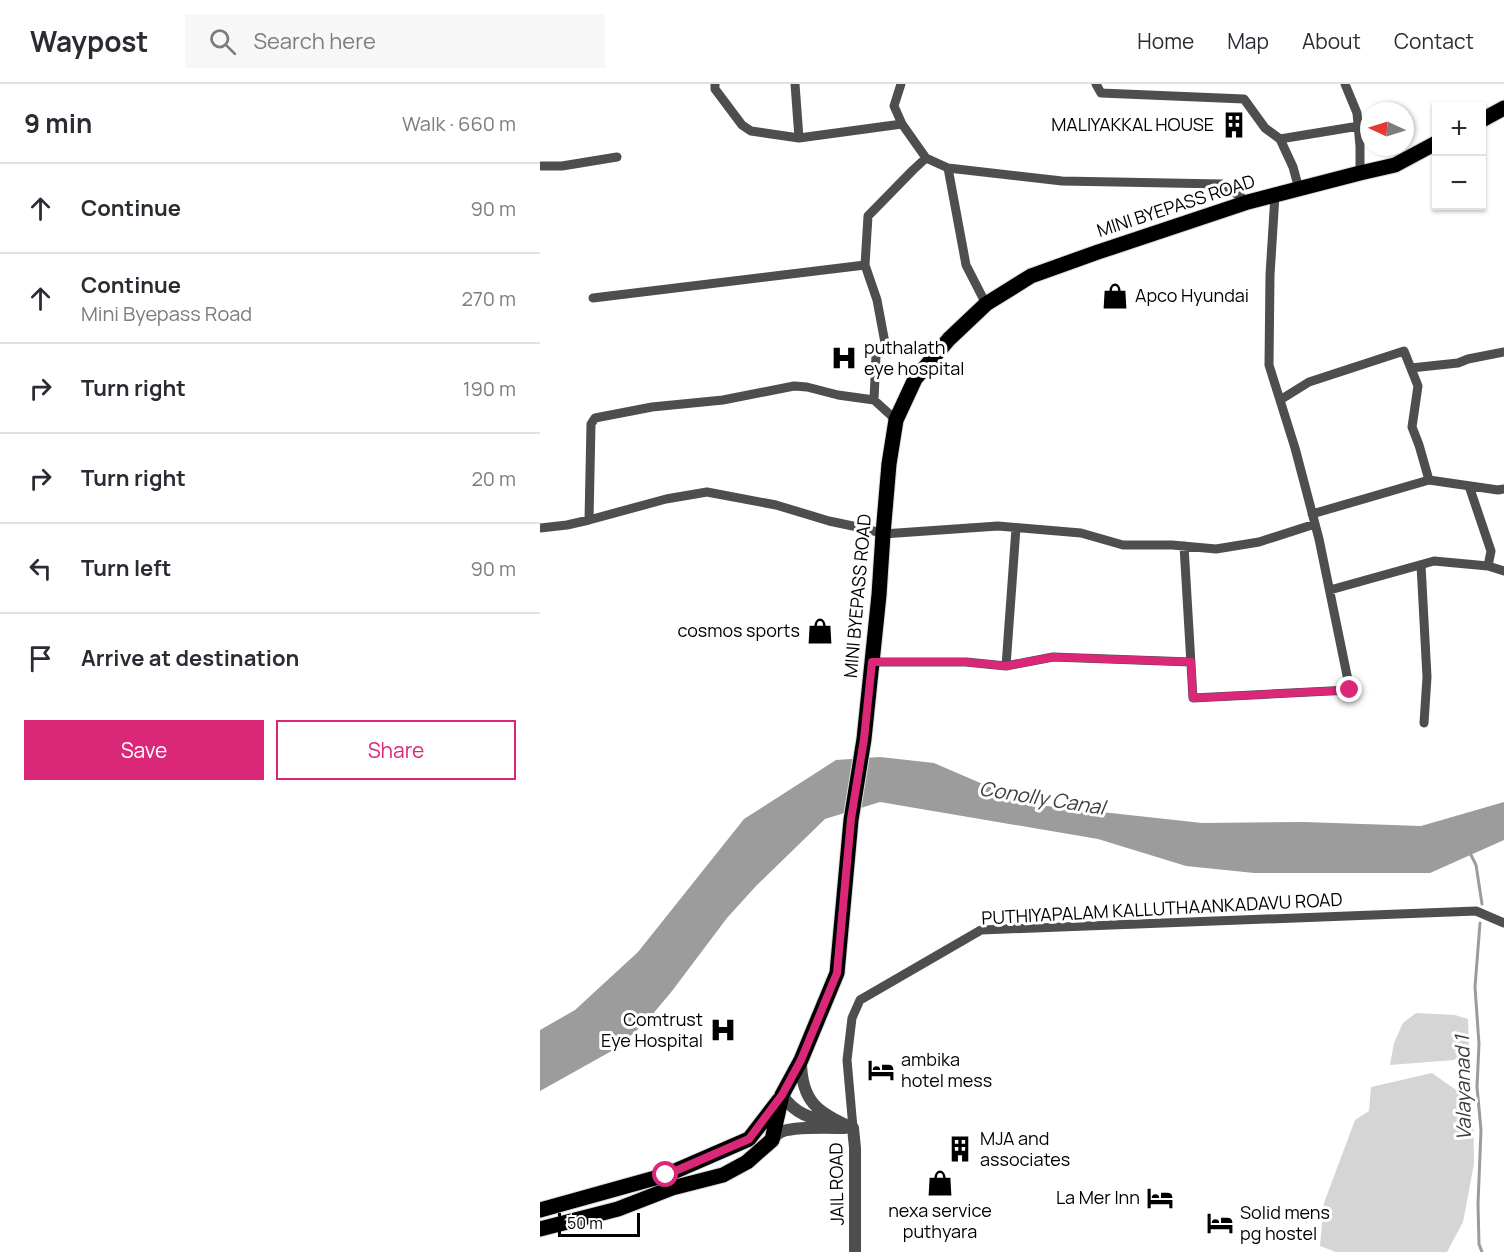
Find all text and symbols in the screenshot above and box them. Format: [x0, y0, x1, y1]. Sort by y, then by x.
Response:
search box [185, 14, 605, 68]
text: Waypost [30, 22, 149, 60]
icon: search [206, 25, 239, 58]
text: Search here [254, 26, 376, 56]
text: Home [1137, 27, 1194, 55]
text: Map [1227, 27, 1269, 55]
text: About [1302, 27, 1361, 55]
text: Contact [1394, 27, 1474, 55]
north arrow [1360, 102, 1414, 156]
map controls [1432, 102, 1486, 210]
button: + [1432, 102, 1486, 156]
text: 9 min [24, 105, 92, 141]
text: Walk · 660 m [402, 110, 516, 137]
building icon: MALIYAKKAL HOUSE [1219, 110, 1249, 140]
place label: MALIYAKKAL HOUSE [1051, 112, 1214, 136]
button: − [1432, 156, 1486, 210]
street label: MINI BYEPASS ROAD [1094, 168, 1258, 242]
icon: ahead [24, 192, 57, 225]
text: Continue [81, 193, 181, 223]
text: 90 m [470, 195, 516, 222]
text: Continue [81, 270, 181, 300]
shop icon: Apco Hyundai [1100, 281, 1130, 311]
icon: ahead [24, 282, 57, 315]
place label: Apco Hyundai [1135, 283, 1249, 307]
text: 270 m [461, 285, 516, 312]
text: Mini Byepass Road [81, 300, 252, 327]
place label: puthalath eye hospital [864, 335, 965, 380]
hospital icon: puthalath eye hospital [829, 343, 859, 373]
icon: right [24, 372, 57, 405]
text: Turn right [81, 373, 186, 403]
text: 190 m [463, 375, 516, 402]
icon: right [24, 462, 57, 495]
text: Turn right [81, 463, 186, 493]
text: 20 m [471, 465, 516, 492]
street label: MINI BYEPASS ROAD [838, 513, 876, 679]
icon: left [24, 552, 57, 585]
text: Turn left [81, 553, 171, 583]
text: 90 m [470, 555, 516, 582]
shop icon: cosmos sports [805, 616, 835, 646]
place label: cosmos sports [678, 618, 800, 642]
icon: arrive [24, 642, 57, 675]
text: Arrive at destination [81, 643, 299, 673]
route end [1336, 676, 1362, 702]
button: Save [24, 720, 264, 780]
button: Share [276, 720, 516, 780]
water label: Conolly Canal [977, 774, 1109, 821]
street label: PUTHIYAPALAM KALLUTHAANKADAVU ROAD [981, 887, 1343, 929]
place label: Comtrust Eye Hospital [601, 1007, 703, 1052]
hospital icon: Comtrust Eye Hospital [708, 1015, 738, 1045]
water label: Valayanad 1 [1448, 1033, 1477, 1141]
place label: ambika hotel mess [901, 1047, 992, 1092]
hotel icon: ambika hotel mess [866, 1055, 896, 1085]
place label: MJA and associates [980, 1126, 1070, 1171]
building icon: MJA and associates [945, 1134, 975, 1164]
street label: JAIL ROAD [823, 1142, 849, 1226]
route start [652, 1161, 678, 1187]
shop icon: nexa service puthyara [925, 1168, 955, 1198]
hotel icon: La Mer Inn [1145, 1183, 1175, 1213]
place label: La Mer Inn [1056, 1185, 1140, 1209]
place label: nexa service puthyara [888, 1198, 992, 1243]
place label: Solid mens pg hostel [1240, 1200, 1330, 1245]
hotel icon: Solid mens pg hostel [1205, 1208, 1235, 1238]
scale bar [558, 1210, 640, 1238]
text: 50 m [567, 1212, 603, 1234]

